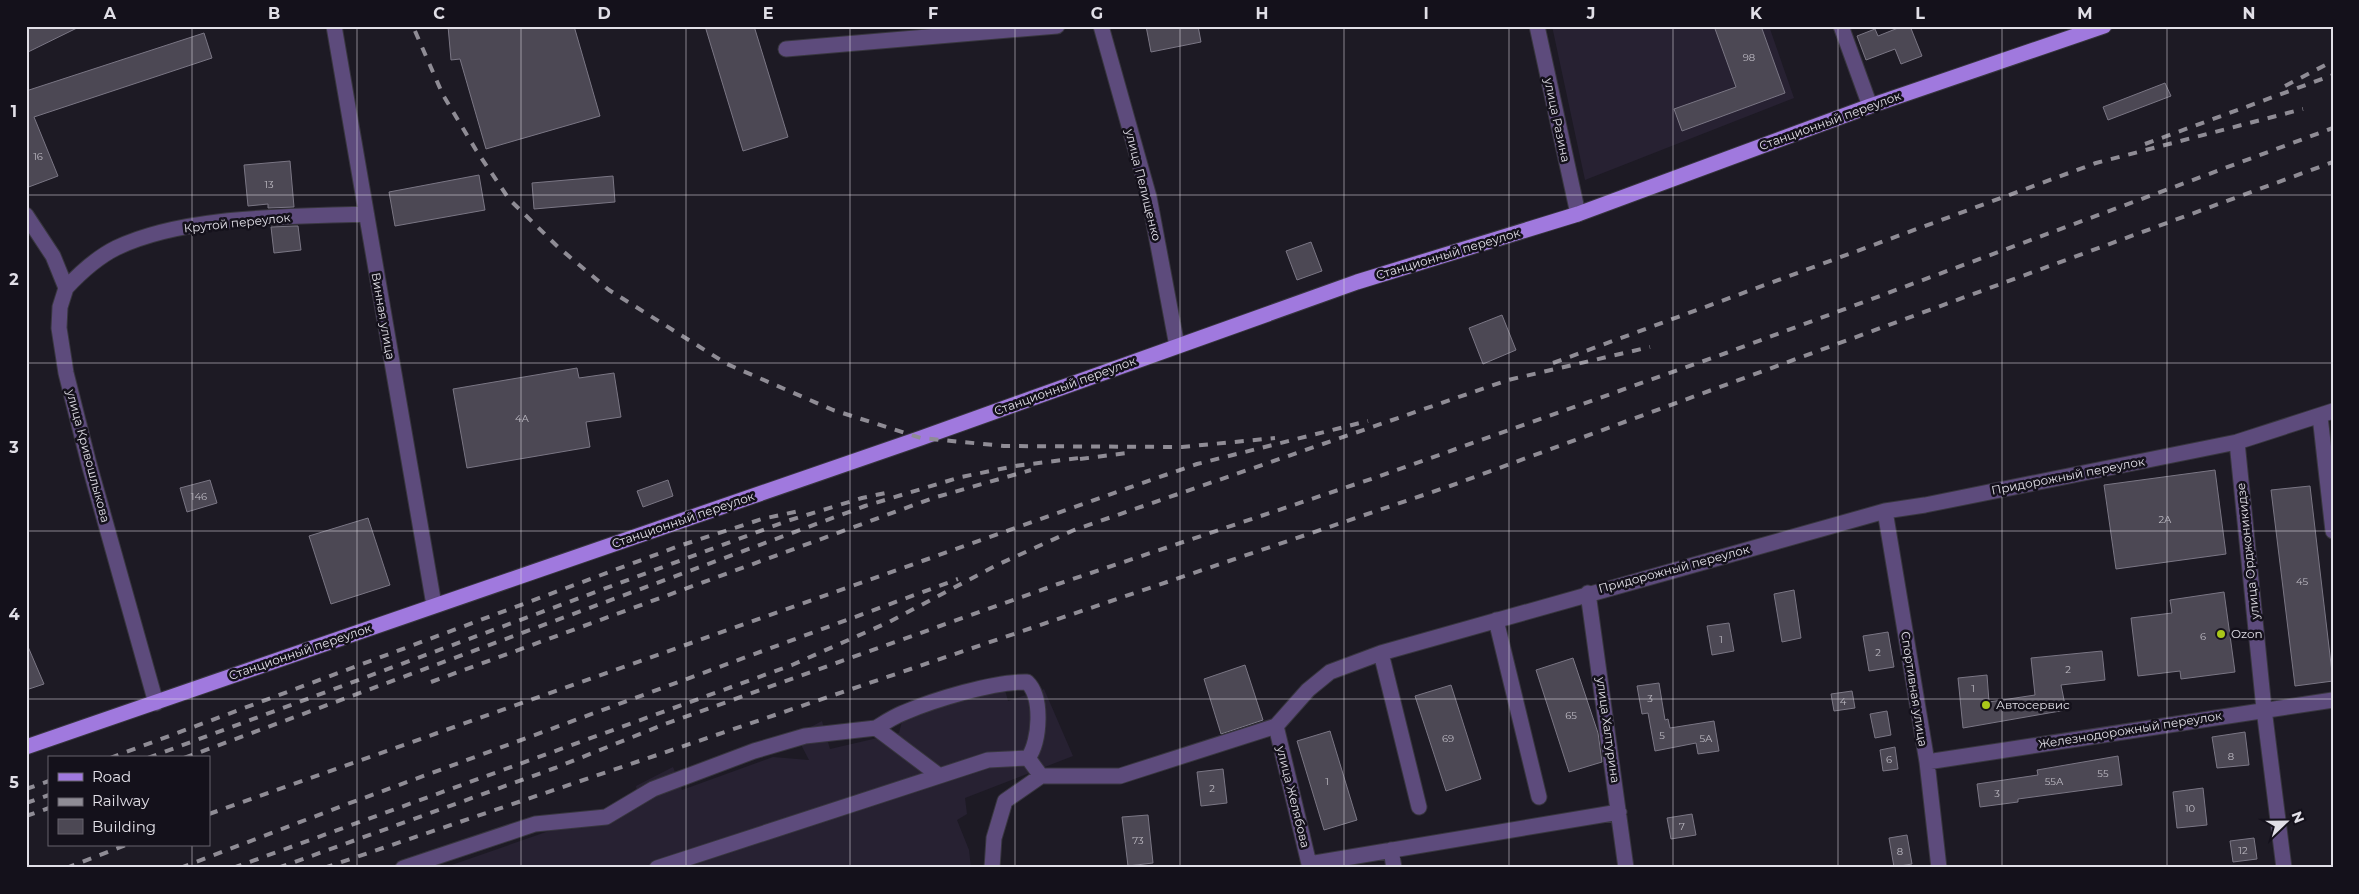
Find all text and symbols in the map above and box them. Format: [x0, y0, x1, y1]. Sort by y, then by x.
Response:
text: A [103, 4, 117, 23]
text: B [268, 4, 280, 23]
text: C [433, 4, 445, 23]
text: D [597, 4, 611, 23]
text: E [763, 4, 773, 23]
text: F [928, 4, 938, 23]
text: G [1091, 4, 1103, 23]
text: H [1256, 4, 1268, 23]
text: I [1423, 4, 1429, 23]
text: J [1586, 4, 1595, 23]
text: K [1750, 4, 1763, 23]
text: L [1915, 4, 1925, 23]
text: M [2077, 4, 2093, 23]
text: N [2243, 4, 2255, 23]
house number: 98 [1743, 51, 1755, 64]
street label: улица Разина [1541, 75, 1574, 163]
street label: Станционный переулок [1757, 88, 1903, 153]
text: 1 [11, 102, 17, 121]
street label: улица Пелищенко [1122, 126, 1165, 243]
house number: 16 [33, 150, 43, 163]
house number: 13 [264, 178, 274, 191]
street label: Крутой переулок [183, 209, 291, 236]
street label: Станционный переулок [1374, 224, 1522, 283]
text: 2 [9, 270, 19, 289]
street label: Винная улица [368, 271, 399, 361]
street label: Станционный переулок [992, 353, 1138, 418]
street label: улица Кривошлыкова [63, 387, 113, 524]
house number: 4А [515, 412, 530, 425]
text: 3 [8, 438, 19, 457]
street label: Придорожный переулок [1990, 453, 2146, 498]
street label: улица Орджоникидзе [2233, 482, 2262, 621]
street label: Станционный переулок [610, 488, 756, 551]
house number: 146 [191, 490, 207, 503]
house number: 2А [2158, 513, 2172, 526]
street label: Придорожный переулок [1597, 541, 1751, 596]
house number: 45 [2296, 575, 2308, 588]
text: 4 [8, 605, 20, 624]
street label: Станционный переулок [227, 620, 373, 683]
place label: Ozon [2231, 626, 2263, 641]
marker: Ozon [2215, 628, 2227, 640]
street label: Спортивная улица [1898, 630, 1931, 748]
house number: 6 [2200, 630, 2206, 643]
house number: 1 [1719, 633, 1723, 646]
house number: 2 [1875, 646, 1881, 659]
house number: 2 [2065, 663, 2071, 676]
street label: улица Халтурина [1593, 675, 1623, 784]
house number: 1 [1971, 682, 1975, 695]
house number: 3 [1647, 692, 1653, 705]
house number: 4 [1840, 695, 1847, 708]
place label: Автосервис [1996, 697, 2070, 712]
marker: Автосервис [1980, 699, 1992, 711]
street label: Железнодорожный переулок [2037, 708, 2223, 751]
house number: 65 [1565, 709, 1577, 722]
house number: 5 [1659, 729, 1665, 742]
house number: 69 [1442, 732, 1454, 745]
house number: 5А [1699, 732, 1713, 745]
street label: улица Желябова [1273, 743, 1313, 849]
house number: 8 [2228, 750, 2234, 763]
house number: 6 [1886, 753, 1892, 766]
legend [48, 756, 210, 846]
text: Road [92, 767, 131, 786]
house number: 55 [2097, 767, 2109, 780]
text: 5 [9, 773, 19, 792]
house number: 1 [1325, 775, 1329, 788]
house number: 55А [2045, 775, 2064, 788]
house number: 2 [1209, 782, 1215, 795]
house number: 3 [1994, 787, 2000, 800]
text: Railway [92, 791, 150, 810]
north arrow [2262, 796, 2312, 846]
house number: 10 [2185, 802, 2195, 815]
text: N [2288, 809, 2309, 826]
text: Building [92, 817, 156, 836]
house number: 7 [1679, 820, 1685, 833]
house number: 73 [1132, 834, 1144, 847]
house number: 12 [2238, 844, 2248, 857]
house number: 8 [1897, 845, 1903, 858]

